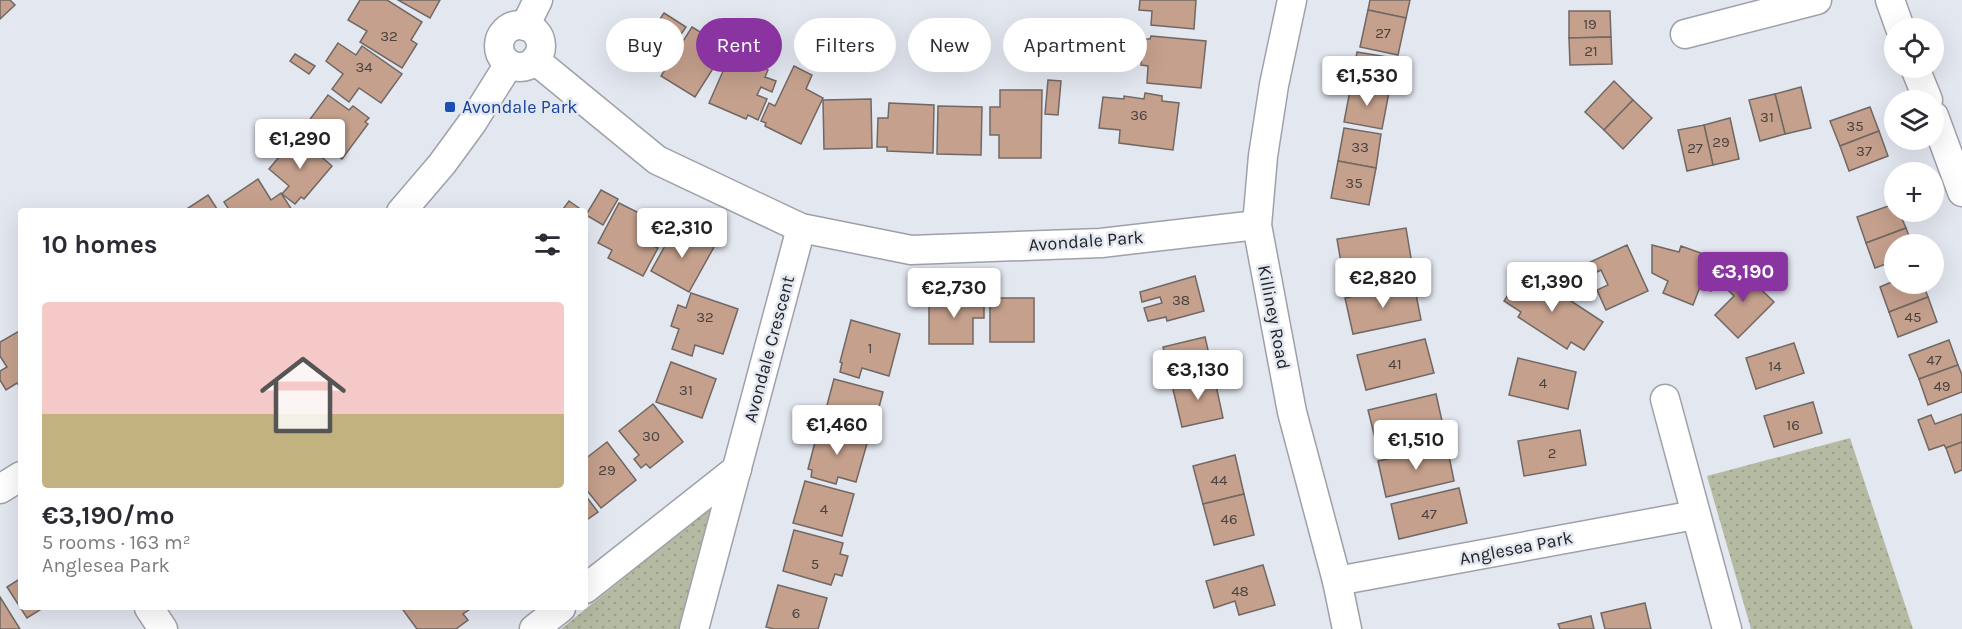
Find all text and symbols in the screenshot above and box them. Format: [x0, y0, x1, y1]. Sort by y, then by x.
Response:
house number: 19 [1583, 15, 1597, 33]
chip: Buy [606, 18, 684, 72]
chip: Rent [696, 18, 782, 72]
chip: Filters [794, 18, 896, 72]
chip: New [908, 18, 991, 72]
chip: Apartment [1003, 18, 1147, 72]
map controls [1884, 18, 1944, 294]
button: locate [1884, 18, 1944, 78]
house number: 27 [1375, 24, 1391, 42]
house number: 32 [380, 27, 398, 45]
house number: 21 [1584, 42, 1598, 60]
pin: €1,530 [1318, 56, 1416, 107]
house number: 34 [355, 58, 373, 76]
text: €1,530 [1336, 64, 1398, 87]
button: layers [1884, 90, 1944, 150]
place label: Avondale Park [462, 96, 577, 118]
marker: Avondale Park [443, 100, 457, 114]
house number: 36 [1130, 106, 1148, 124]
house number: 31 [1760, 108, 1774, 126]
house number: 35 [1846, 117, 1864, 135]
pin: €1,290 [251, 119, 349, 170]
text: €1,290 [269, 127, 331, 150]
house number: 29 [1712, 133, 1730, 151]
house number: 33 [1351, 138, 1369, 156]
house number: 27 [1687, 139, 1703, 157]
house number: 37 [1856, 142, 1872, 160]
button: + [1884, 162, 1944, 222]
house number: 35 [1345, 174, 1363, 192]
pin: €2,310 [633, 208, 731, 259]
text: €2,310 [651, 216, 713, 239]
street label: Avondale Park [1028, 226, 1144, 256]
icon: filters [531, 228, 564, 261]
text: 10 homes [42, 229, 157, 260]
button: − [1884, 234, 1944, 294]
pin: €3,190 [1694, 252, 1792, 303]
pin: €2,820 [1334, 258, 1432, 309]
text: €3,190 [1712, 260, 1774, 283]
pin: €1,390 [1503, 262, 1601, 313]
street label: Killiney Road [1253, 263, 1295, 371]
text: €2,820 [1349, 266, 1417, 289]
pin: €2,730 [905, 268, 1003, 319]
text: €1,390 [1521, 270, 1583, 293]
street label: Avondale Crescent [739, 273, 799, 425]
text: €2,730 [922, 276, 986, 299]
house number: 38 [1172, 291, 1190, 309]
house number: 32 [696, 308, 714, 326]
house number: 45 [1905, 308, 1921, 326]
house number: 1 [868, 339, 872, 357]
icon: home [249, 341, 357, 449]
pin: €3,130 [1149, 350, 1247, 401]
house number: 47 [1926, 351, 1942, 369]
house number: 41 [1388, 355, 1402, 373]
house number: 14 [1768, 357, 1782, 375]
text: €3,130 [1167, 358, 1229, 381]
house number: 4 [1539, 374, 1548, 392]
house number: 49 [1933, 377, 1951, 395]
house number: 31 [679, 381, 693, 399]
pin: €1,460 [788, 405, 886, 456]
text: €1,460 [806, 413, 868, 436]
house number: 16 [1786, 416, 1800, 434]
pin: €1,510 [1367, 420, 1465, 471]
house number: 30 [642, 427, 660, 445]
text: €1,510 [1388, 428, 1444, 451]
house number: 2 [1548, 444, 1556, 462]
house number: 29 [598, 461, 616, 479]
house number: 44 [1211, 471, 1228, 489]
text: €3,190/mo [42, 500, 174, 531]
house number: 4 [820, 500, 829, 518]
house number: 47 [1421, 505, 1437, 523]
house number: 46 [1221, 510, 1237, 528]
street label: Anglesea Park [1457, 526, 1575, 570]
text: 5 rooms · 163 m² [42, 531, 191, 554]
text: Anglesea Park [42, 554, 170, 577]
house number: 5 [811, 555, 819, 573]
house number: 48 [1231, 582, 1249, 600]
house number: 6 [792, 604, 800, 622]

